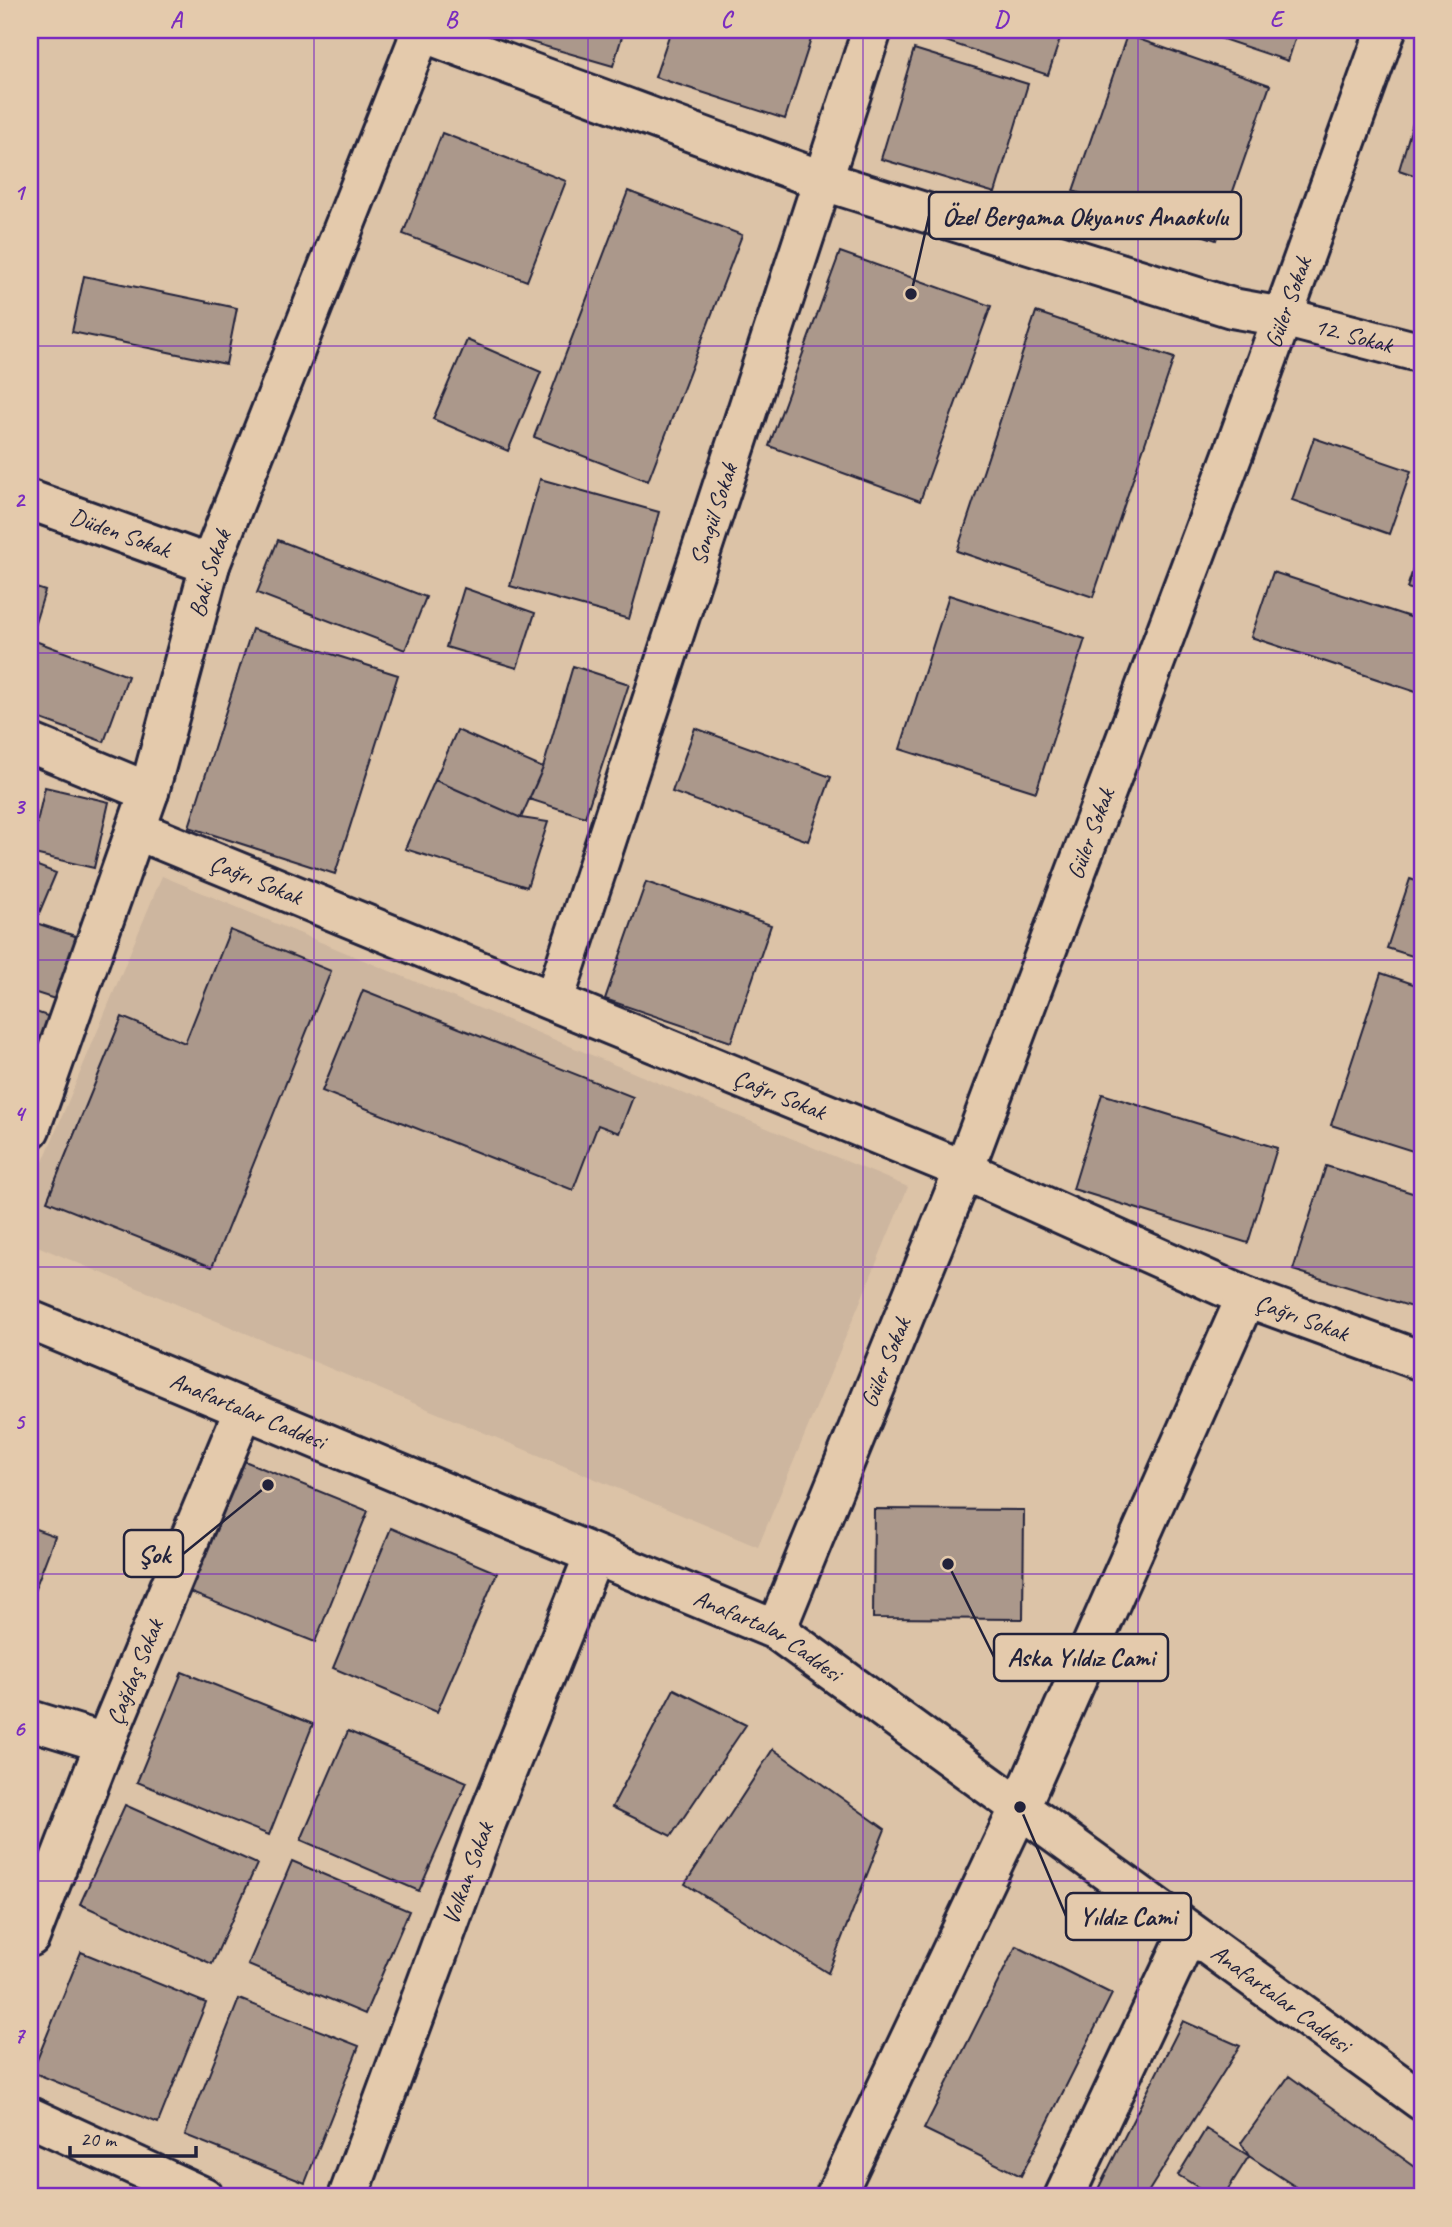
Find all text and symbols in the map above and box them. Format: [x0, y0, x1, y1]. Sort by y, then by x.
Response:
text: A [170, 5, 184, 34]
text: B [445, 5, 459, 34]
text: C [721, 5, 735, 34]
text: D [994, 5, 1010, 34]
text: E [1270, 5, 1286, 34]
text: 1 [14, 178, 27, 207]
callout: Özel Bergama Okyanus Anaokulu [929, 192, 1241, 239]
text: Özel Bergama Okyanus Anaokulu [942, 200, 1230, 233]
street label: Güler Sokak [1258, 251, 1319, 352]
street label: 12. Sokak [1311, 311, 1398, 360]
street label: Songül Sokak [683, 458, 745, 569]
text: 2 [14, 485, 27, 514]
street label: Düden Sokak [66, 501, 176, 565]
street label: Baki Sokak [182, 523, 238, 621]
street label: Güler Sokak [1060, 782, 1122, 883]
text: 3 [14, 792, 27, 821]
street label: Çağrı Sokak [206, 847, 309, 912]
street label: Çağrı Sokak [729, 1062, 832, 1127]
text: 4 [14, 1099, 27, 1128]
street label: Çağrı Sokak [1252, 1287, 1355, 1349]
street label: Güler Sokak [854, 1311, 918, 1412]
street label: Anafartalar Caddesi [166, 1365, 332, 1457]
text: 5 [14, 1407, 26, 1436]
callout: Şok [124, 1530, 183, 1577]
text: Şok [138, 1538, 172, 1571]
street label: Anafartalar Caddesi [689, 1583, 850, 1689]
street label: Çağdaş Sokak [99, 1613, 171, 1729]
callout: Aska Yıldız Cami [994, 1634, 1168, 1681]
text: Aska Yıldız Cami [1007, 1641, 1157, 1674]
text: 6 [14, 1714, 27, 1743]
street label: Volkan Sokak [435, 1816, 501, 1929]
callout: Yıldız Cami [1066, 1893, 1191, 1940]
text: Yıldız Cami [1079, 1900, 1180, 1933]
street label: Anafartalar Caddesi [1205, 1937, 1359, 2061]
text: 7 [14, 2021, 27, 2050]
scale bar [70, 2115, 196, 2159]
text: 20 m [80, 2126, 118, 2152]

